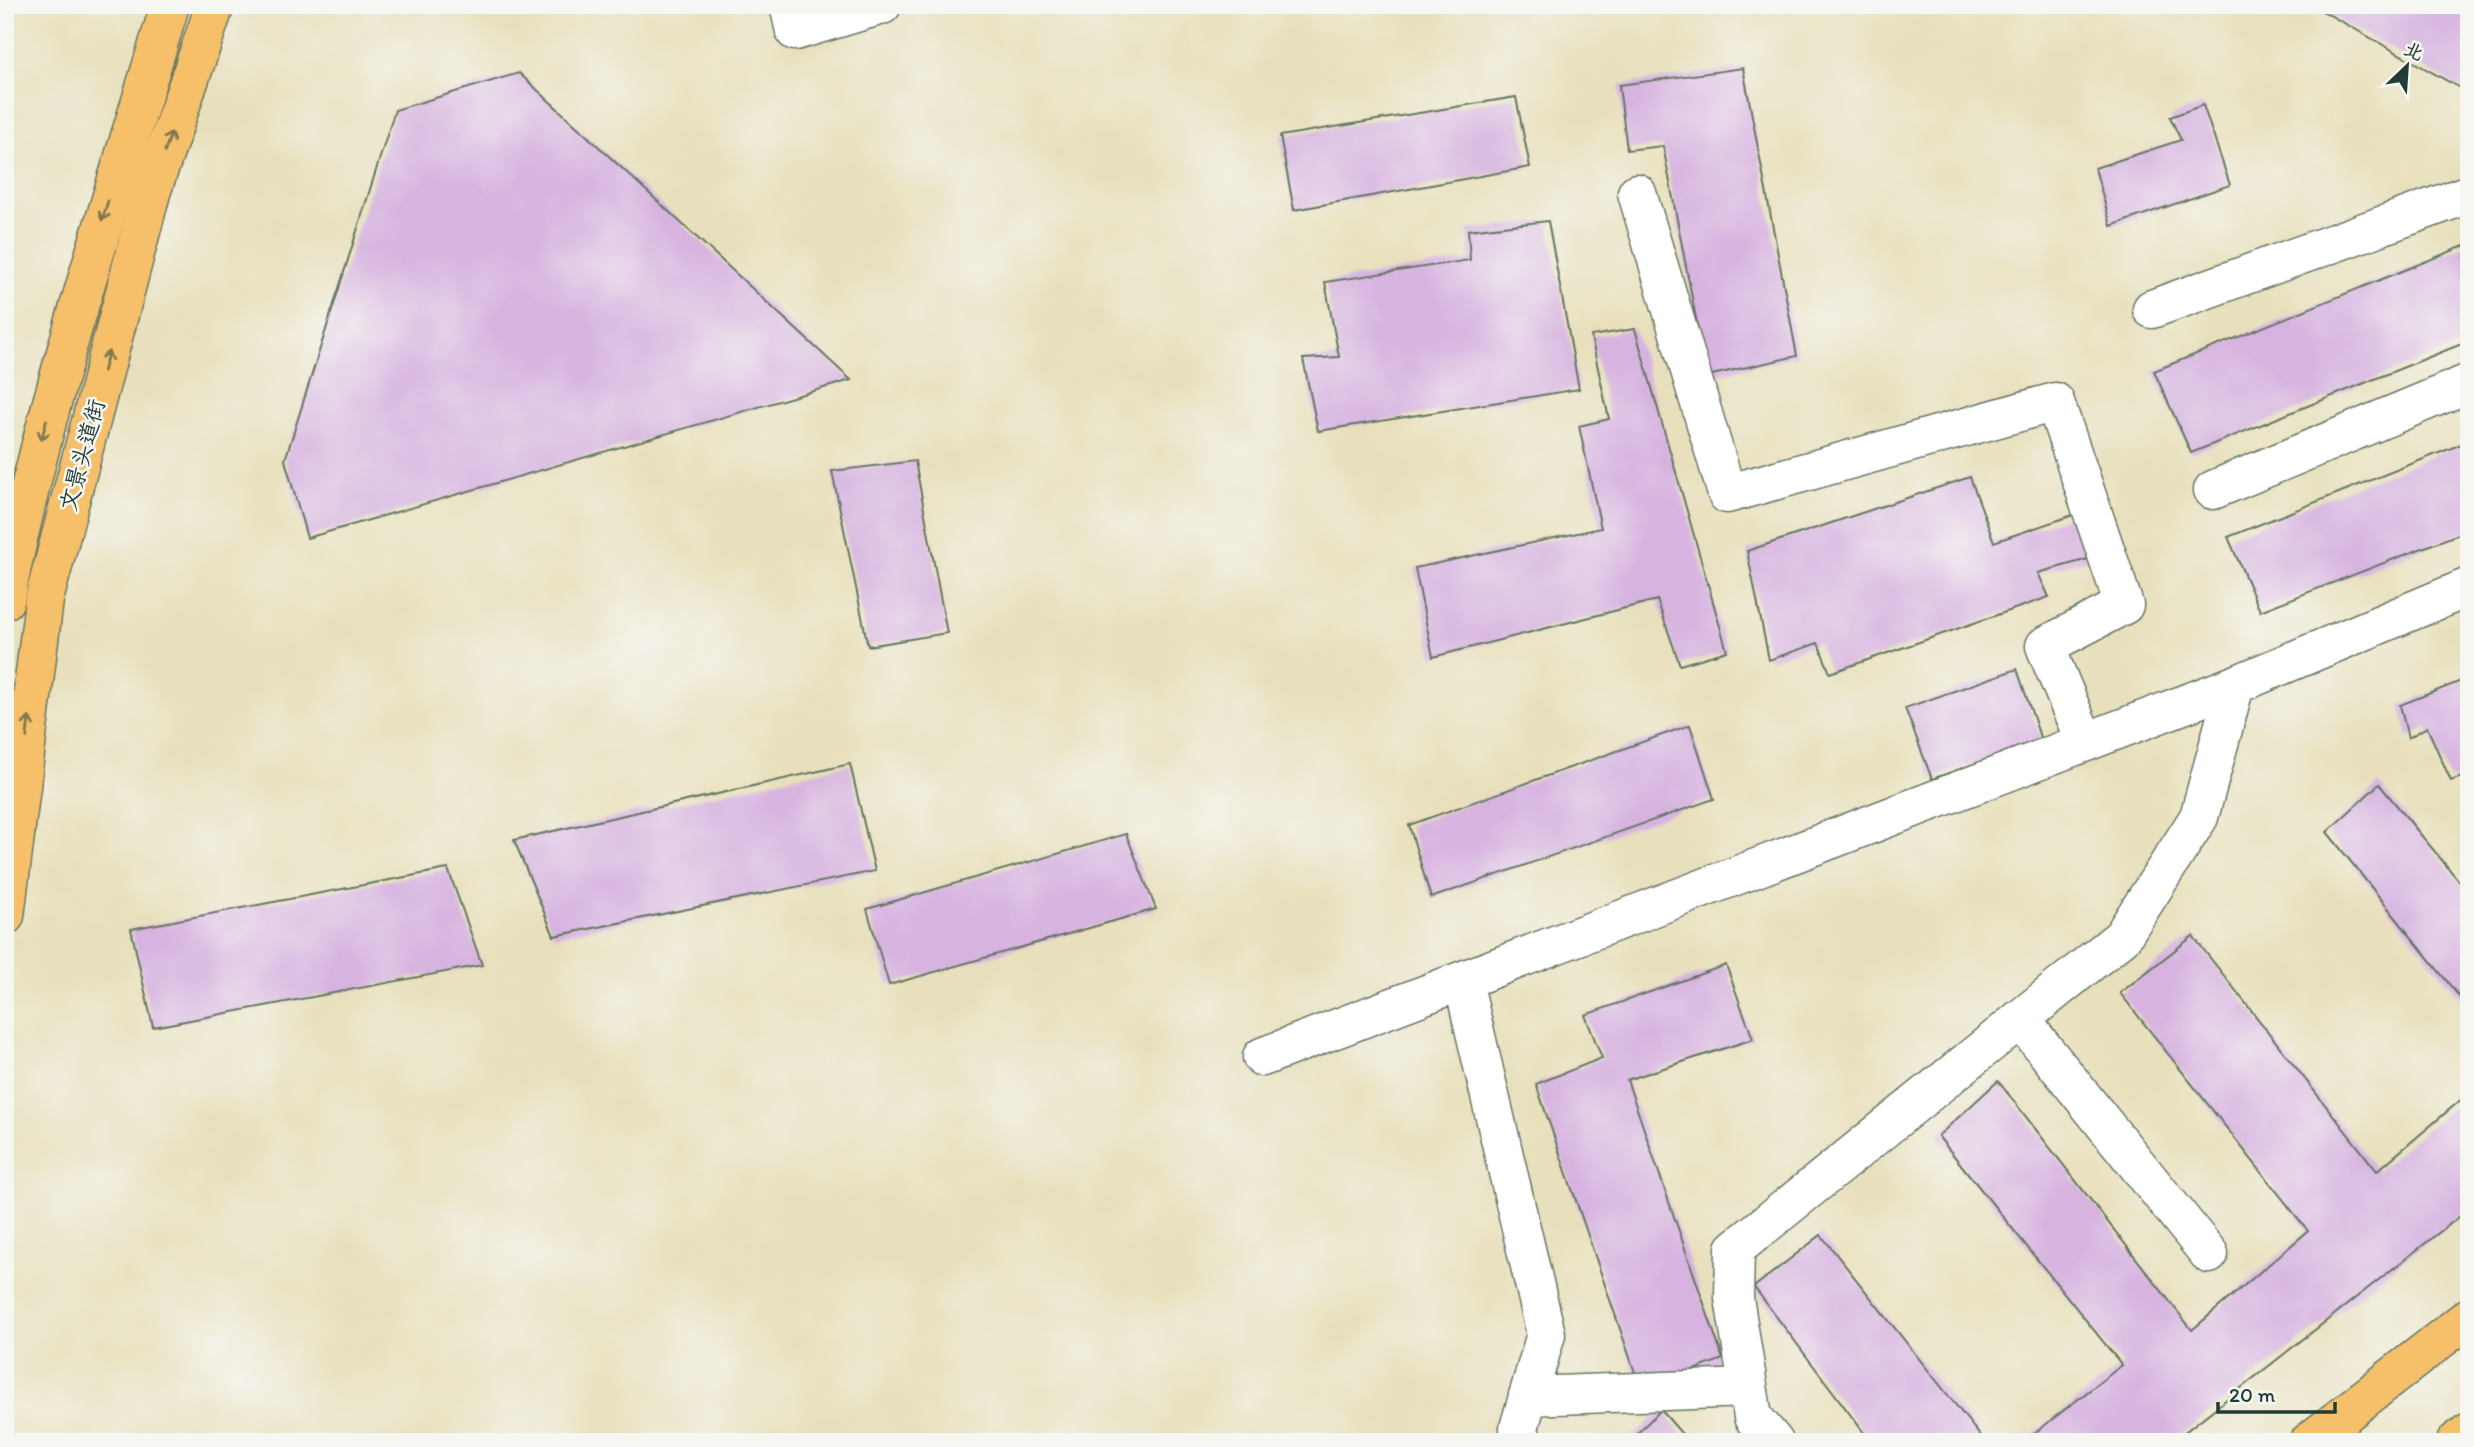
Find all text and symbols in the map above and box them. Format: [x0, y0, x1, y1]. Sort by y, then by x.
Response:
north arrow [2372, 32, 2442, 102]
text: 北 [2400, 37, 2427, 65]
one-way arrow [163, 132, 175, 154]
one-way arrow [98, 199, 111, 221]
one-way arrow [101, 350, 114, 372]
street label: 文景头道街 [54, 396, 110, 514]
one-way arrow [37, 418, 50, 441]
one-way arrow [22, 716, 35, 739]
scale bar [2218, 1370, 2336, 1414]
text: 20 m [2229, 1382, 2276, 1407]

